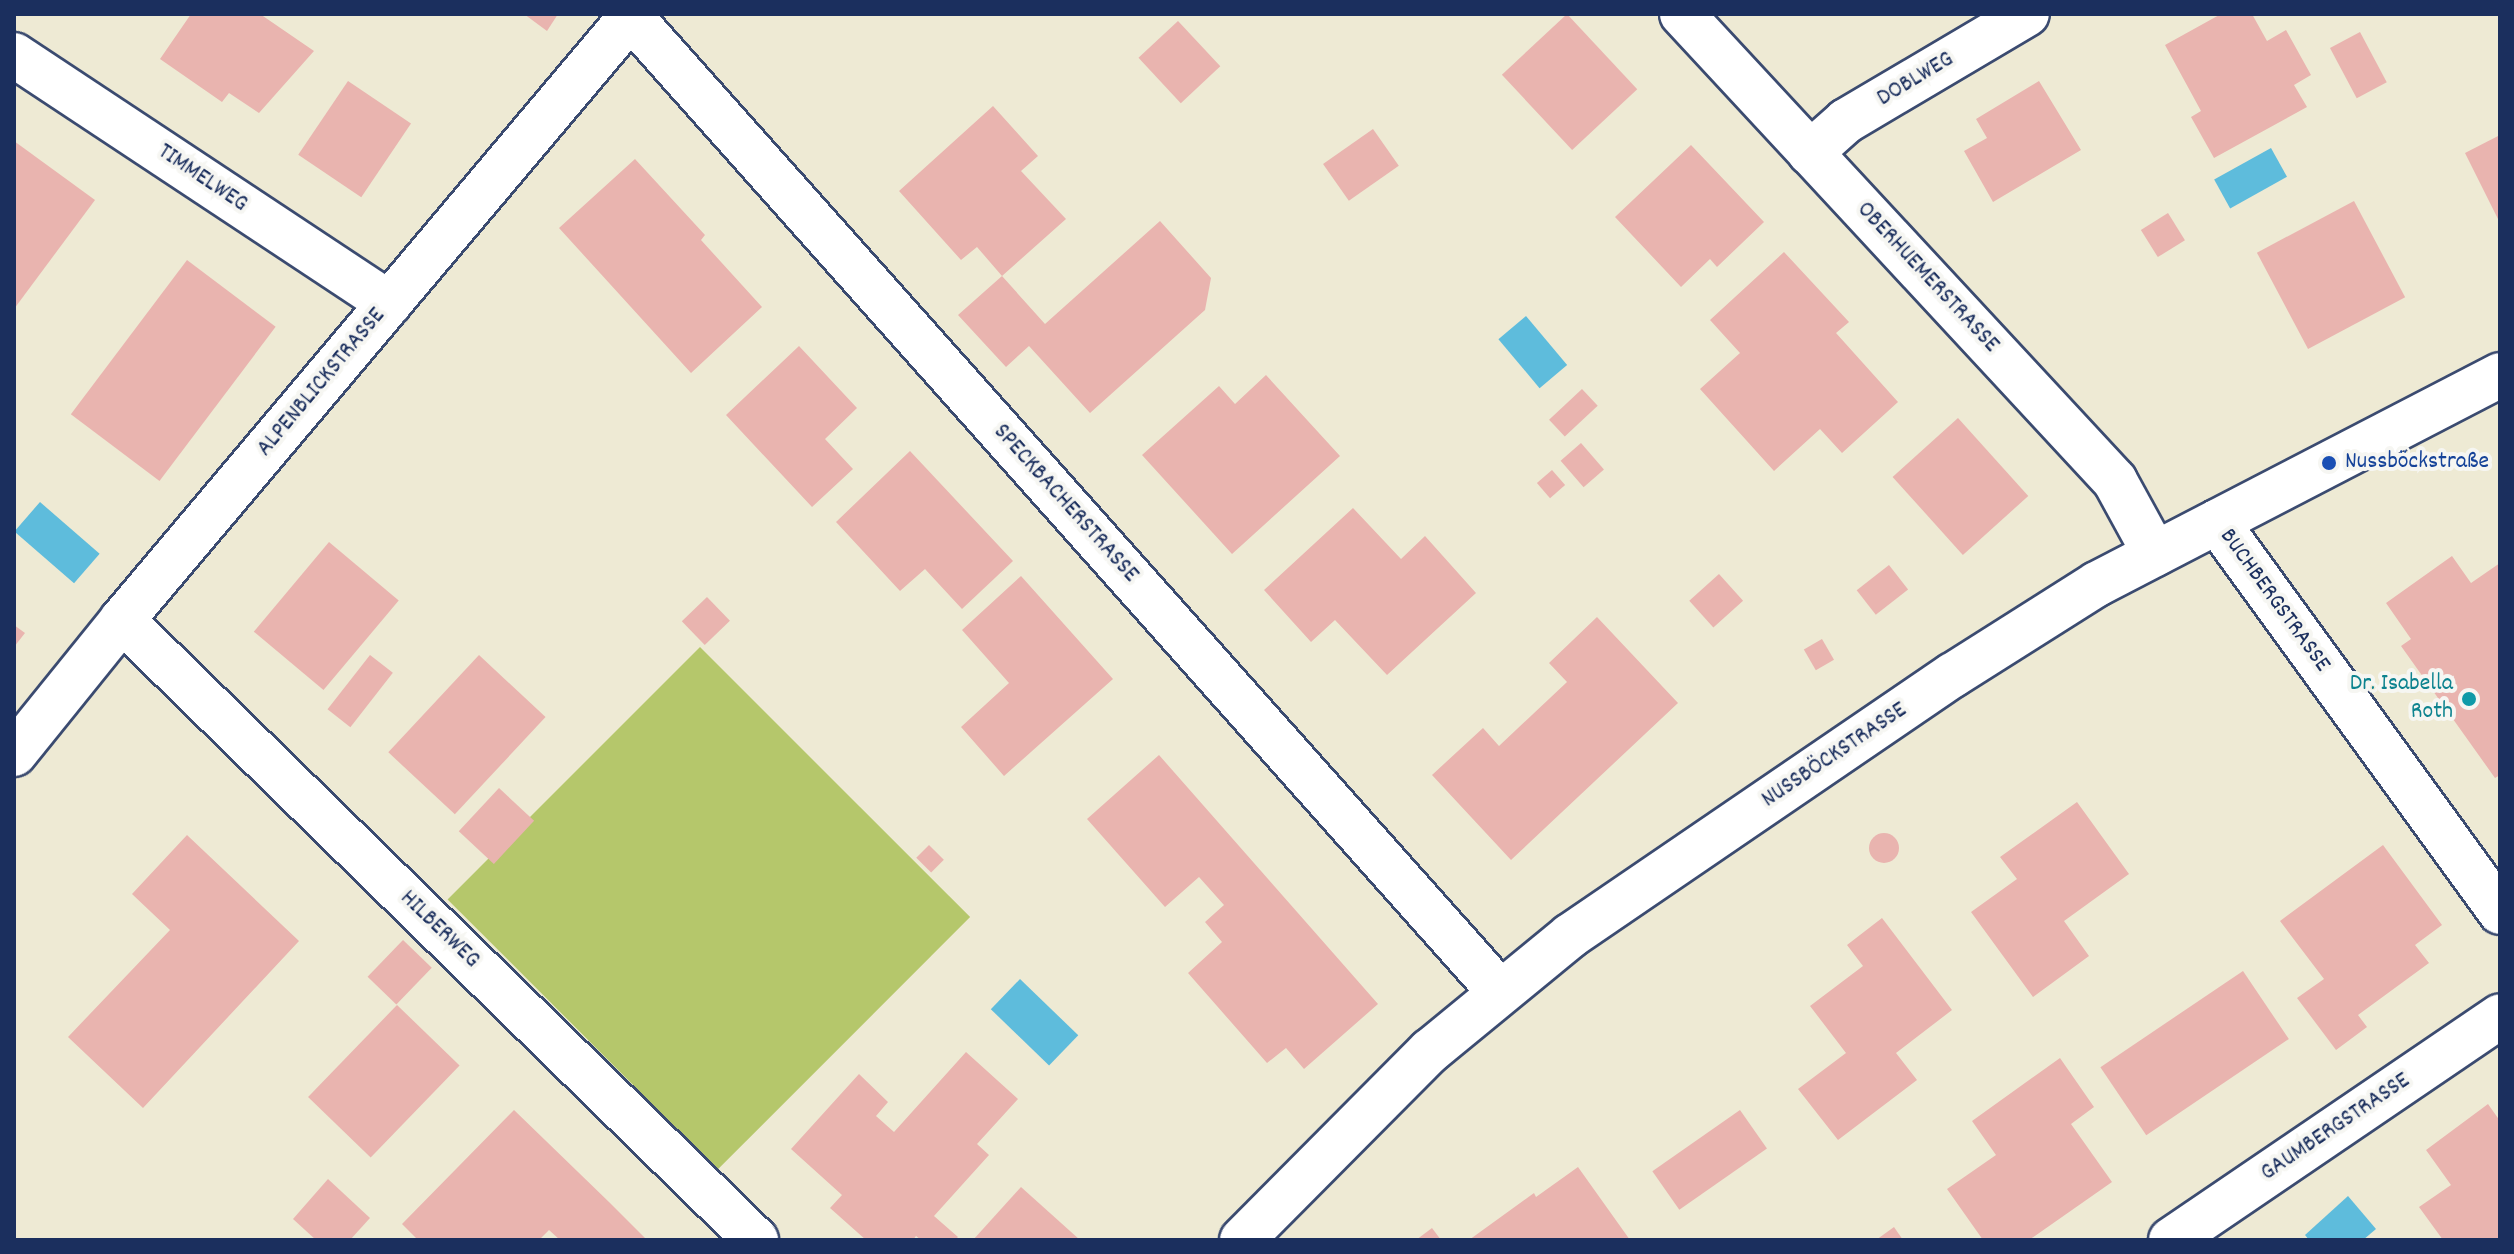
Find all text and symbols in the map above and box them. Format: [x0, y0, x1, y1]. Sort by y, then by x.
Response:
street label: DOBLWEG [1873, 46, 1959, 114]
street label: TIMMELWEG [151, 138, 253, 220]
street label: OBERHUEMERSTRASSE [1850, 196, 2004, 360]
street label: ALPENBLICKSTRASSE [251, 303, 393, 463]
street label: SPECKBACHERSTRASSE [986, 419, 1144, 589]
place label: Nussböckstraße [2345, 449, 2489, 477]
marker: Nussböckstraße [2320, 454, 2338, 472]
street label: BUCHBERGSTRASSE [2212, 524, 2336, 678]
place label: Dr. Isabella Roth [2350, 671, 2453, 727]
marker: Dr. Isabella Roth [2460, 690, 2478, 708]
street label: NUSSBÖCKSTRASSE [1757, 697, 1913, 815]
street label: HILBERWEG [393, 885, 485, 975]
street label: GAUMBERGSTRASSE [2256, 1067, 2416, 1189]

